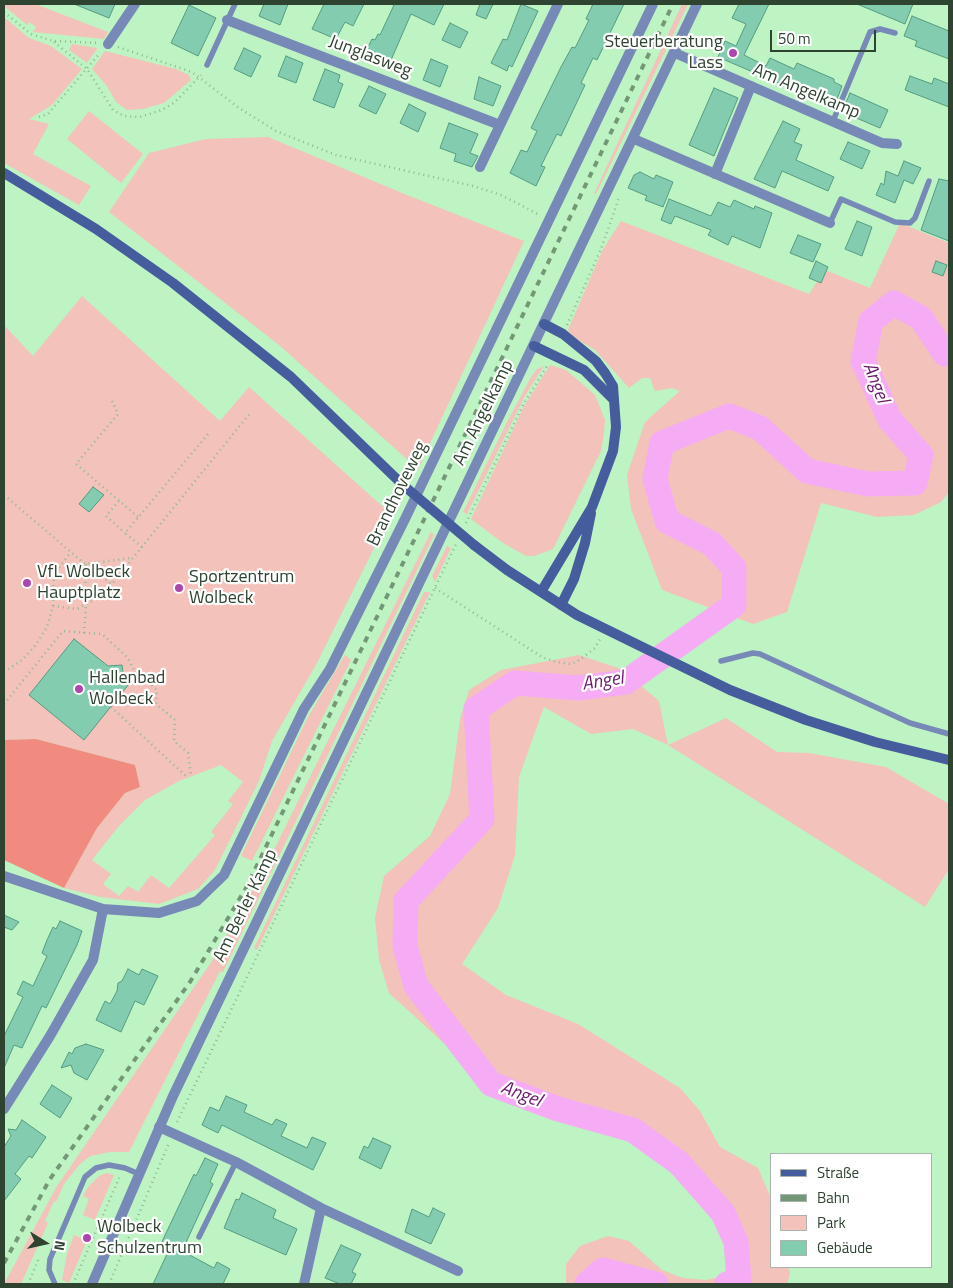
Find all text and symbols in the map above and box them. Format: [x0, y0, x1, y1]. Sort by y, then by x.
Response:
scale bar [773, 20, 879, 52]
text: 50 m [778, 27, 811, 50]
street label: Junglasweg [325, 31, 415, 83]
place label: Steuerberatung Lass [605, 32, 723, 74]
marker: Steuerberatung Lass [727, 47, 739, 59]
street label: Am Angelkamp [749, 60, 863, 124]
street label: Am Angelkamp [449, 357, 519, 469]
water label: Angel [857, 359, 893, 407]
street label: Brandhoveweg [363, 438, 433, 550]
place label: VfL Wolbeck Hauptplatz [37, 562, 130, 604]
place label: Sportzentrum Wolbeck [189, 567, 294, 610]
marker: VfL Wolbeck Hauptplatz [21, 577, 33, 589]
marker: Sportzentrum Wolbeck [173, 582, 185, 594]
water label: Angel [581, 667, 625, 697]
place label: Hallenbad Wolbeck [89, 668, 165, 711]
marker: Hallenbad Wolbeck [73, 683, 85, 695]
street label: Am Berler Kamp [209, 846, 283, 966]
water label: Angel [497, 1077, 545, 1113]
legend [770, 1153, 933, 1268]
text: Straße [817, 1161, 859, 1184]
text: Bahn [817, 1186, 850, 1209]
text: Park [817, 1211, 846, 1234]
place label: Wolbeck Schulzentrum [97, 1217, 202, 1260]
north arrow [20, 1218, 70, 1268]
marker: Wolbeck Schulzentrum [81, 1232, 93, 1244]
text: Gebäude [817, 1236, 873, 1259]
text: N [49, 1239, 71, 1252]

